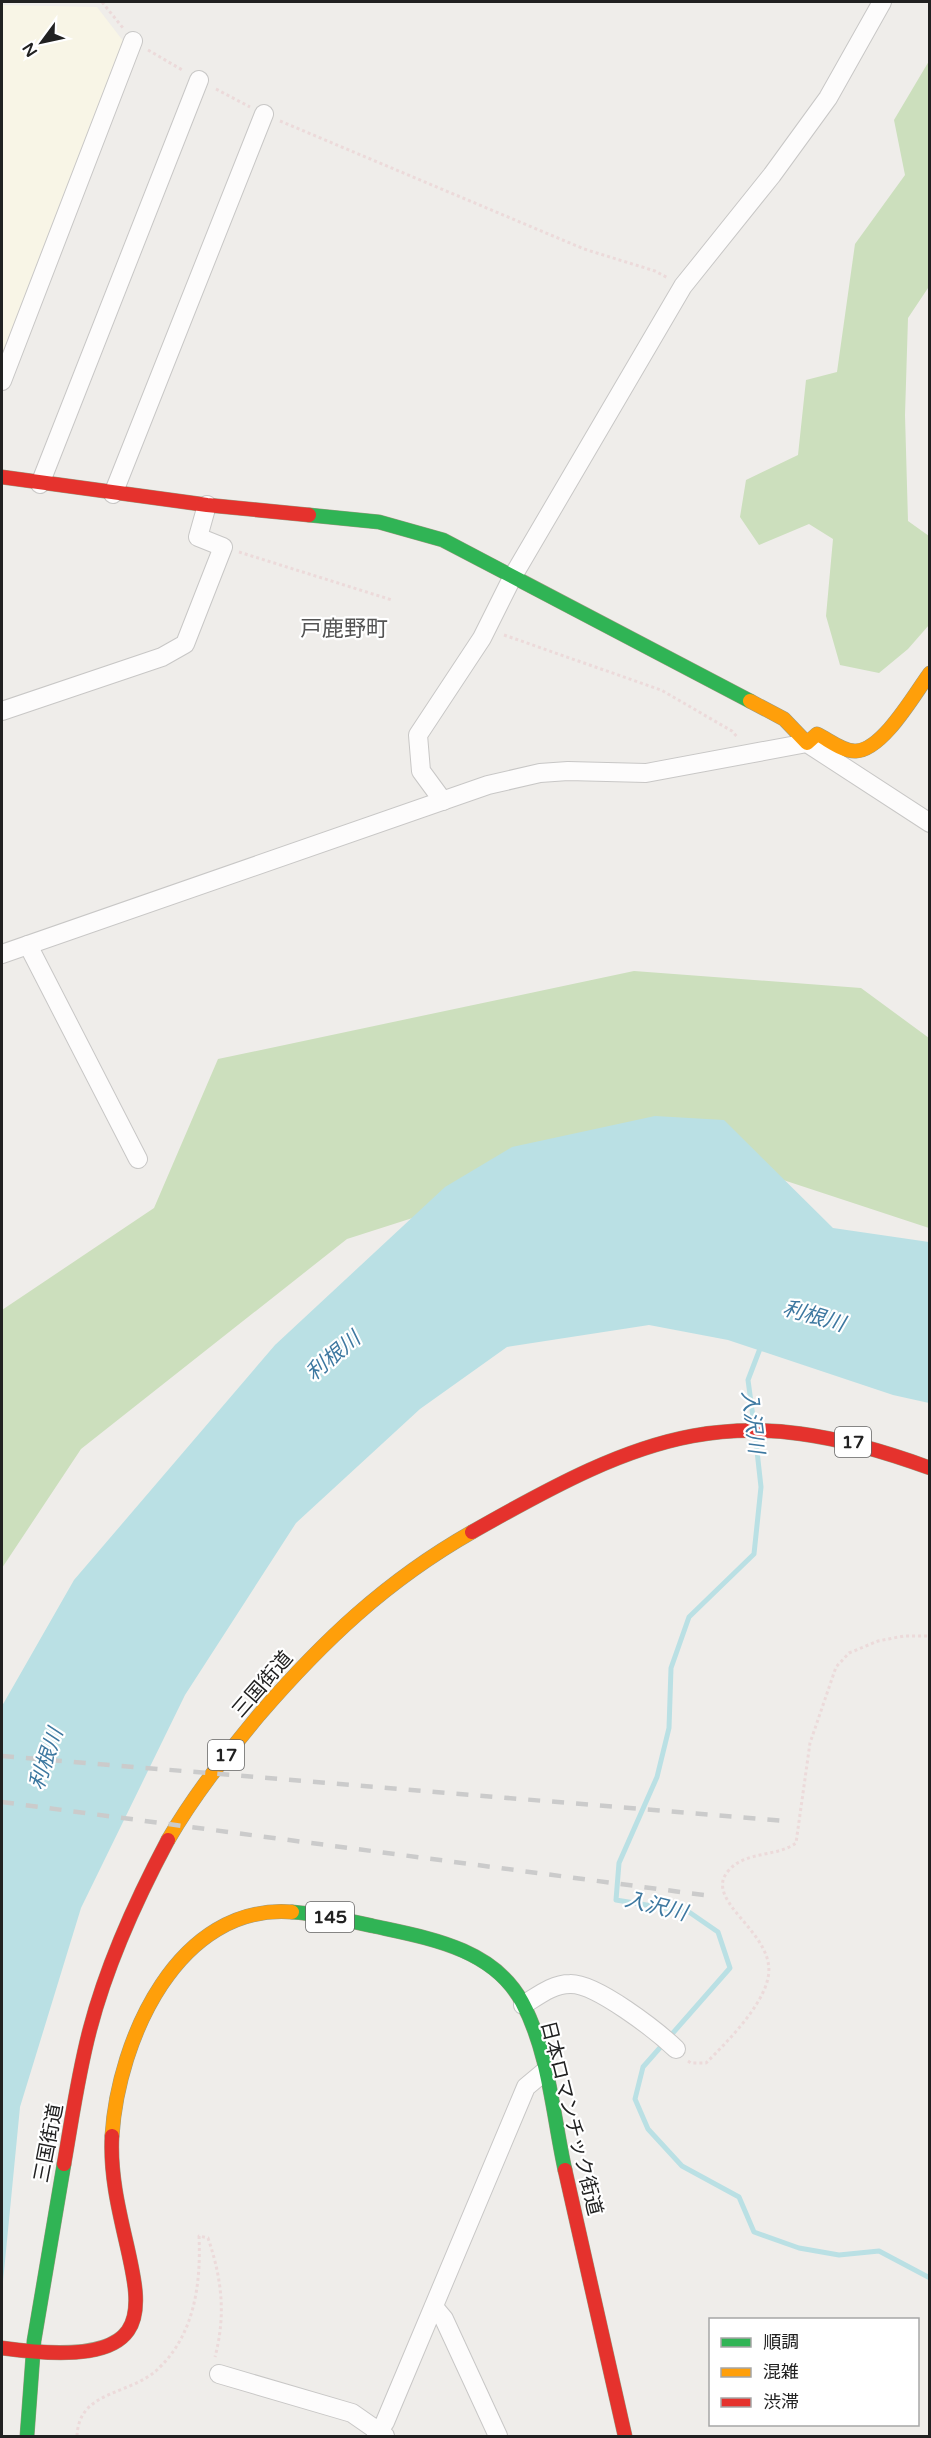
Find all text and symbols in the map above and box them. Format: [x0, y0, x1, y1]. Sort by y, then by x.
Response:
north arrow [12, 12, 72, 72]
text: N [18, 39, 42, 60]
district label: 戸鹿野町 [300, 616, 388, 642]
water label: 利根川 [780, 1296, 850, 1338]
water label: 利根川 [301, 1325, 367, 1386]
water label: 入沢川 [736, 1389, 769, 1457]
road number: 17 [835, 1427, 871, 1457]
street label: 三国街道 [227, 1647, 298, 1723]
water label: 利根川 [24, 1723, 69, 1793]
road number: 17 [208, 1740, 244, 1770]
water label: 入沢川 [622, 1887, 691, 1927]
road number: 145 [306, 1902, 354, 1932]
street label: 日本ロマンチック街道 [535, 2018, 607, 2218]
street label: 三国街道 [30, 2102, 68, 2185]
legend [709, 2318, 919, 2426]
text: 順調 [763, 2331, 799, 2353]
text: 混雑 [763, 2361, 799, 2383]
text: 渋滞 [763, 2391, 799, 2413]

